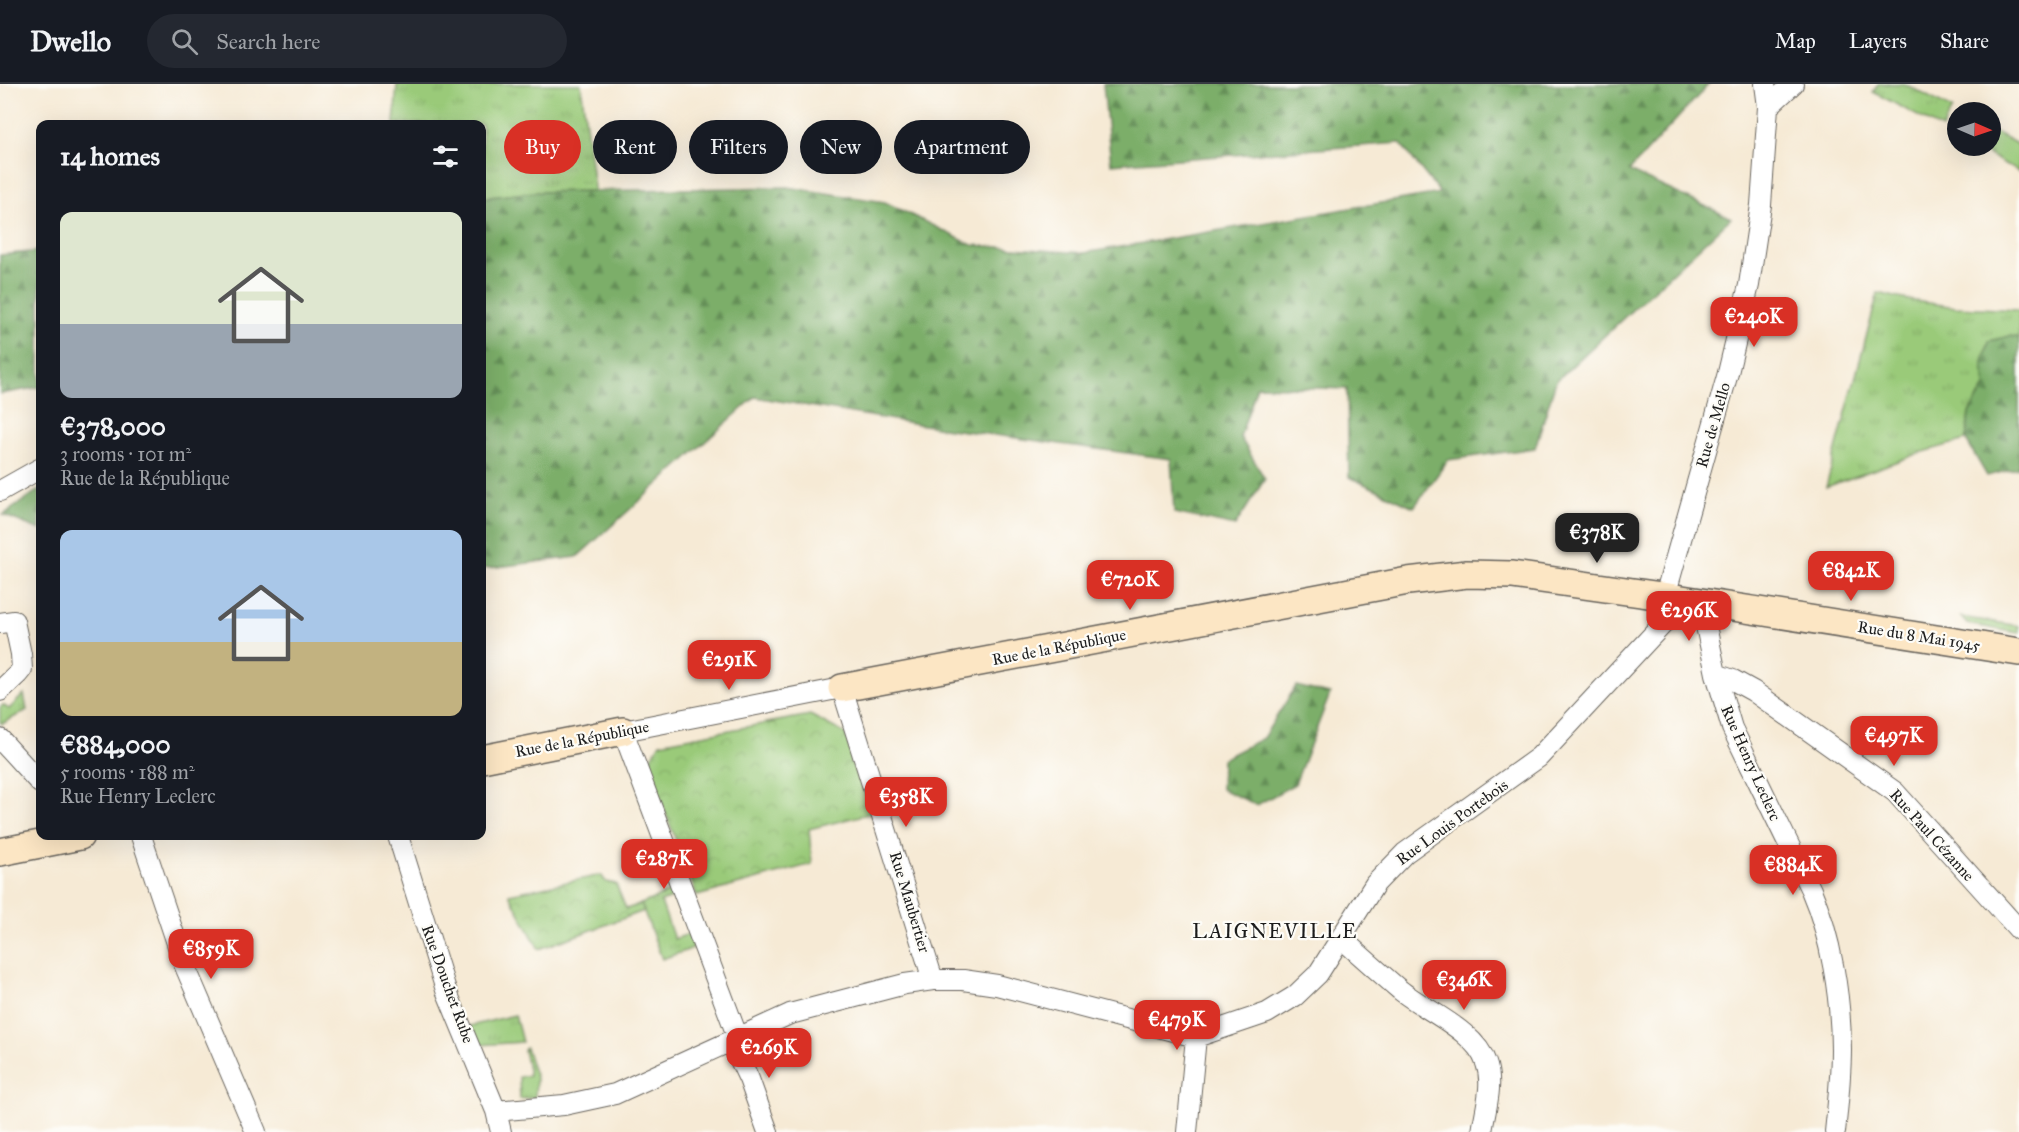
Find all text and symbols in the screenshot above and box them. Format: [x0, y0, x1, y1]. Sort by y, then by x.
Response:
search box [147, 14, 567, 68]
text: Dwello [30, 24, 111, 59]
icon: search [168, 25, 201, 58]
text: Search here [216, 28, 320, 55]
text: Map [1775, 28, 1816, 54]
text: Layers [1849, 28, 1907, 54]
text: Share [1940, 28, 1989, 54]
north arrow [1947, 102, 2001, 156]
map controls [1947, 102, 2001, 156]
chip: Buy [504, 120, 581, 174]
chip: Rent [593, 120, 677, 174]
chip: Filters [689, 120, 788, 174]
chip: New [800, 120, 882, 174]
chip: Apartment [894, 120, 1030, 174]
text: 14 homes [60, 140, 160, 172]
icon: filters [429, 140, 462, 173]
icon: home [207, 251, 315, 359]
pin: €240K [1712, 297, 1796, 348]
text: €240K [1725, 304, 1783, 328]
street label: Rue de Mello [1692, 380, 1734, 470]
text: €378,000 [60, 410, 166, 442]
text: 3 rooms · 101 m² [60, 442, 191, 466]
text: Rue de la République [60, 466, 230, 490]
pin: €378K [1555, 513, 1639, 564]
text: €378K [1569, 520, 1625, 544]
pin: €842K [1809, 551, 1893, 602]
text: €842K [1822, 558, 1880, 582]
pin: €720K [1088, 560, 1172, 611]
text: €720K [1101, 567, 1159, 591]
icon: home [207, 569, 315, 677]
pin: €296K [1647, 591, 1731, 642]
text: €296K [1660, 598, 1718, 622]
street label: Rue du 8 Mai 1945 [1856, 617, 1982, 655]
street label: Rue de la République [990, 625, 1128, 670]
pin: €291K [687, 640, 771, 691]
text: €291K [702, 647, 756, 671]
street label: Rue Henry Leclerc [1717, 702, 1785, 824]
pin: €497K [1852, 716, 1936, 767]
street label: Rue de la République [513, 717, 651, 762]
text: €497K [1865, 723, 1923, 747]
text: €884,000 [60, 728, 171, 760]
text: 5 rooms · 188 m² [60, 760, 195, 784]
street label: Rue Louis Portebois [1392, 775, 1512, 869]
pin: €358K [864, 777, 948, 828]
text: Rue Henry Leclerc [60, 784, 216, 808]
text: €358K [879, 784, 933, 808]
street label: Rue Paul Cézanne [1886, 785, 1979, 885]
pin: €287K [622, 839, 706, 890]
pin: €884K [1751, 845, 1835, 896]
text: €287K [635, 846, 693, 870]
street label: Rue Maubertier [886, 849, 934, 955]
text: €884K [1764, 852, 1822, 876]
district label: LAIGNEVILLE [1192, 919, 1358, 943]
street label: Rue Douchet Rube [418, 922, 478, 1046]
pin: €859K [169, 929, 253, 980]
text: €859K [183, 936, 240, 960]
pin: €346K [1422, 960, 1506, 1011]
text: €346K [1436, 967, 1492, 991]
pin: €479K [1135, 1000, 1219, 1051]
text: €479K [1148, 1007, 1206, 1031]
pin: €269K [727, 1028, 811, 1079]
text: €269K [740, 1035, 798, 1059]

